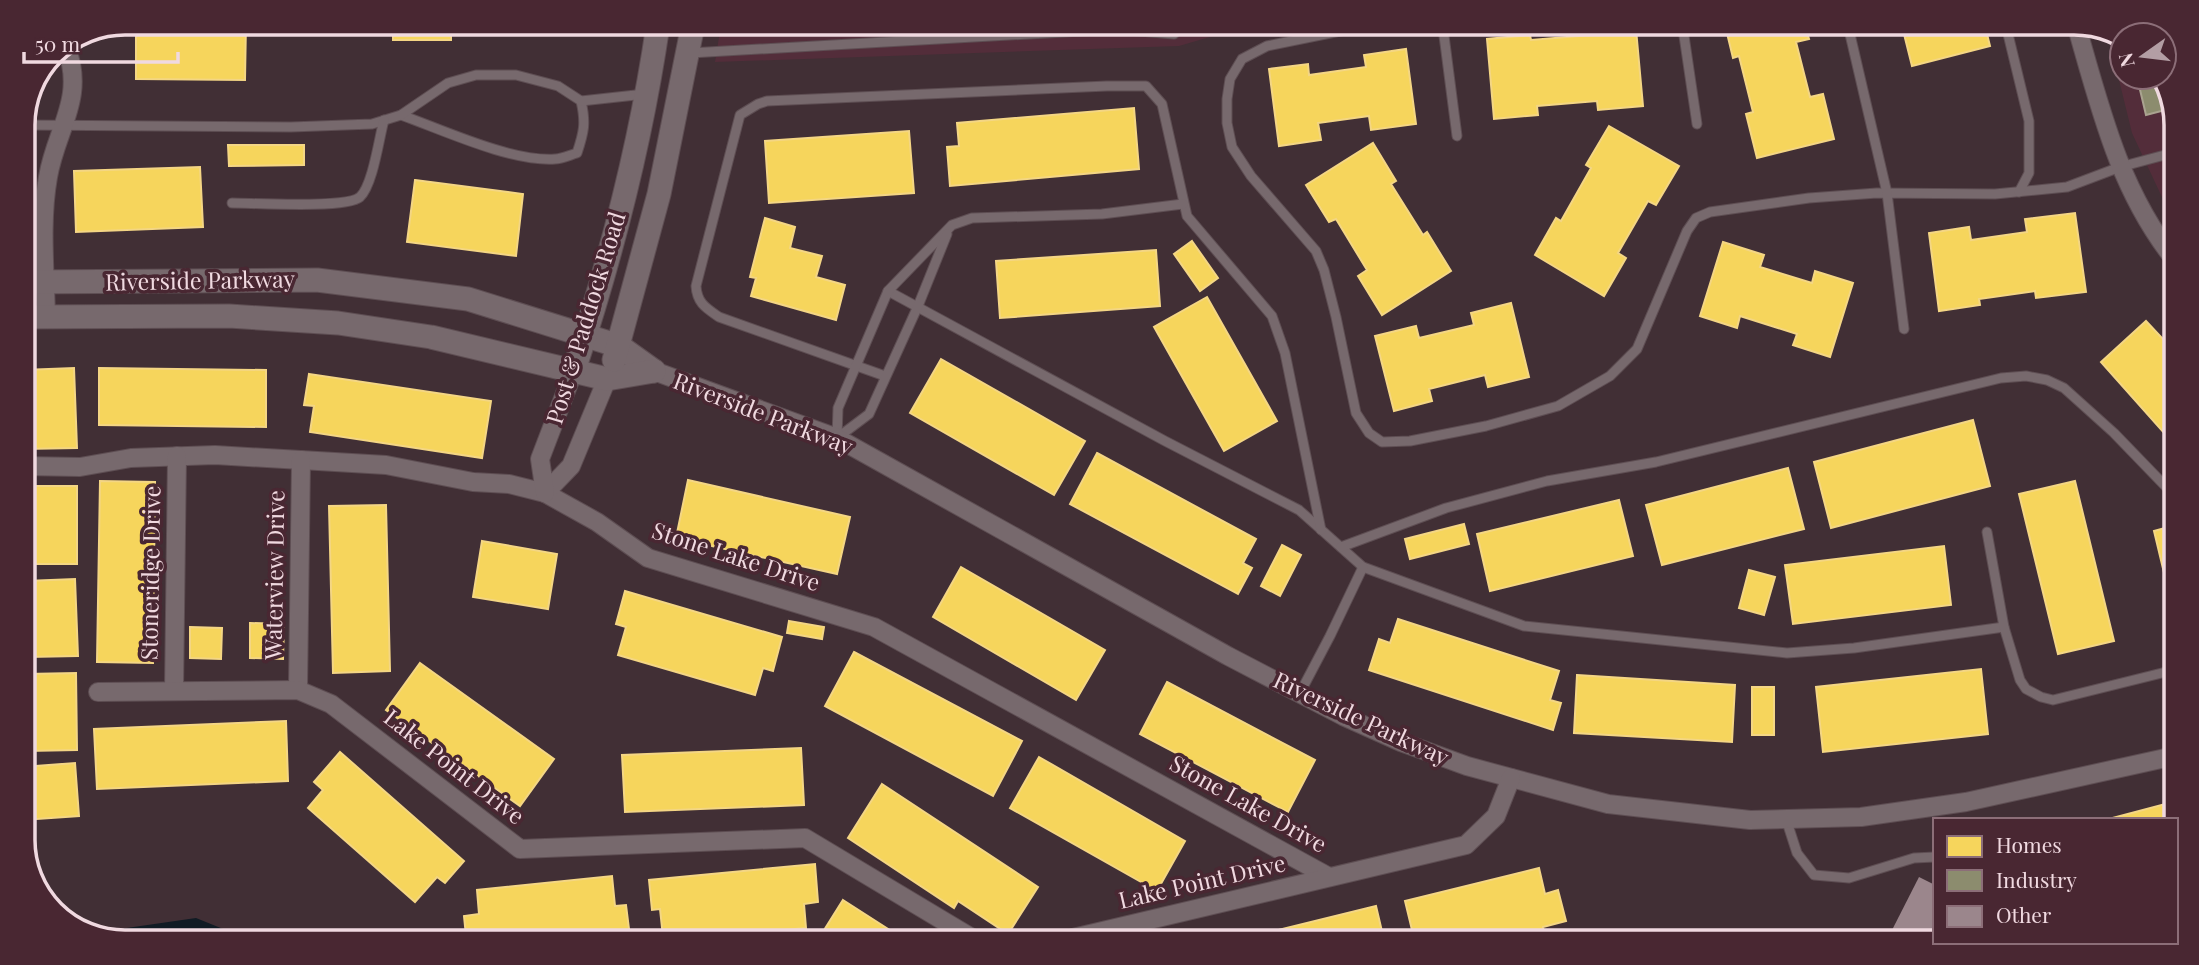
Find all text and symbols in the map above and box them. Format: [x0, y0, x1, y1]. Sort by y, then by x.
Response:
scale bar [24, 21, 178, 65]
north arrow [2108, 21, 2178, 91]
text: 50 m [35, 29, 81, 57]
text: N [2111, 50, 2140, 70]
street label: Post & Paddock Road [538, 208, 632, 427]
street label: Riverside Parkway [105, 262, 296, 297]
street label: Riverside Parkway [669, 364, 858, 461]
street label: Stoneridge Drive [132, 485, 167, 660]
street label: Waterview Drive [257, 490, 290, 661]
street label: Stone Lake Drive [649, 514, 824, 597]
street label: Riverside Parkway [1269, 663, 1455, 772]
street label: Lake Point Drive [378, 701, 532, 830]
street label: Stone Lake Drive [1165, 747, 1333, 859]
legend [1933, 818, 2178, 944]
text: Homes [1996, 830, 2062, 858]
street label: Lake Point Drive [1115, 846, 1288, 915]
text: Industry [1996, 865, 2077, 893]
text: Other [1996, 900, 2052, 928]

